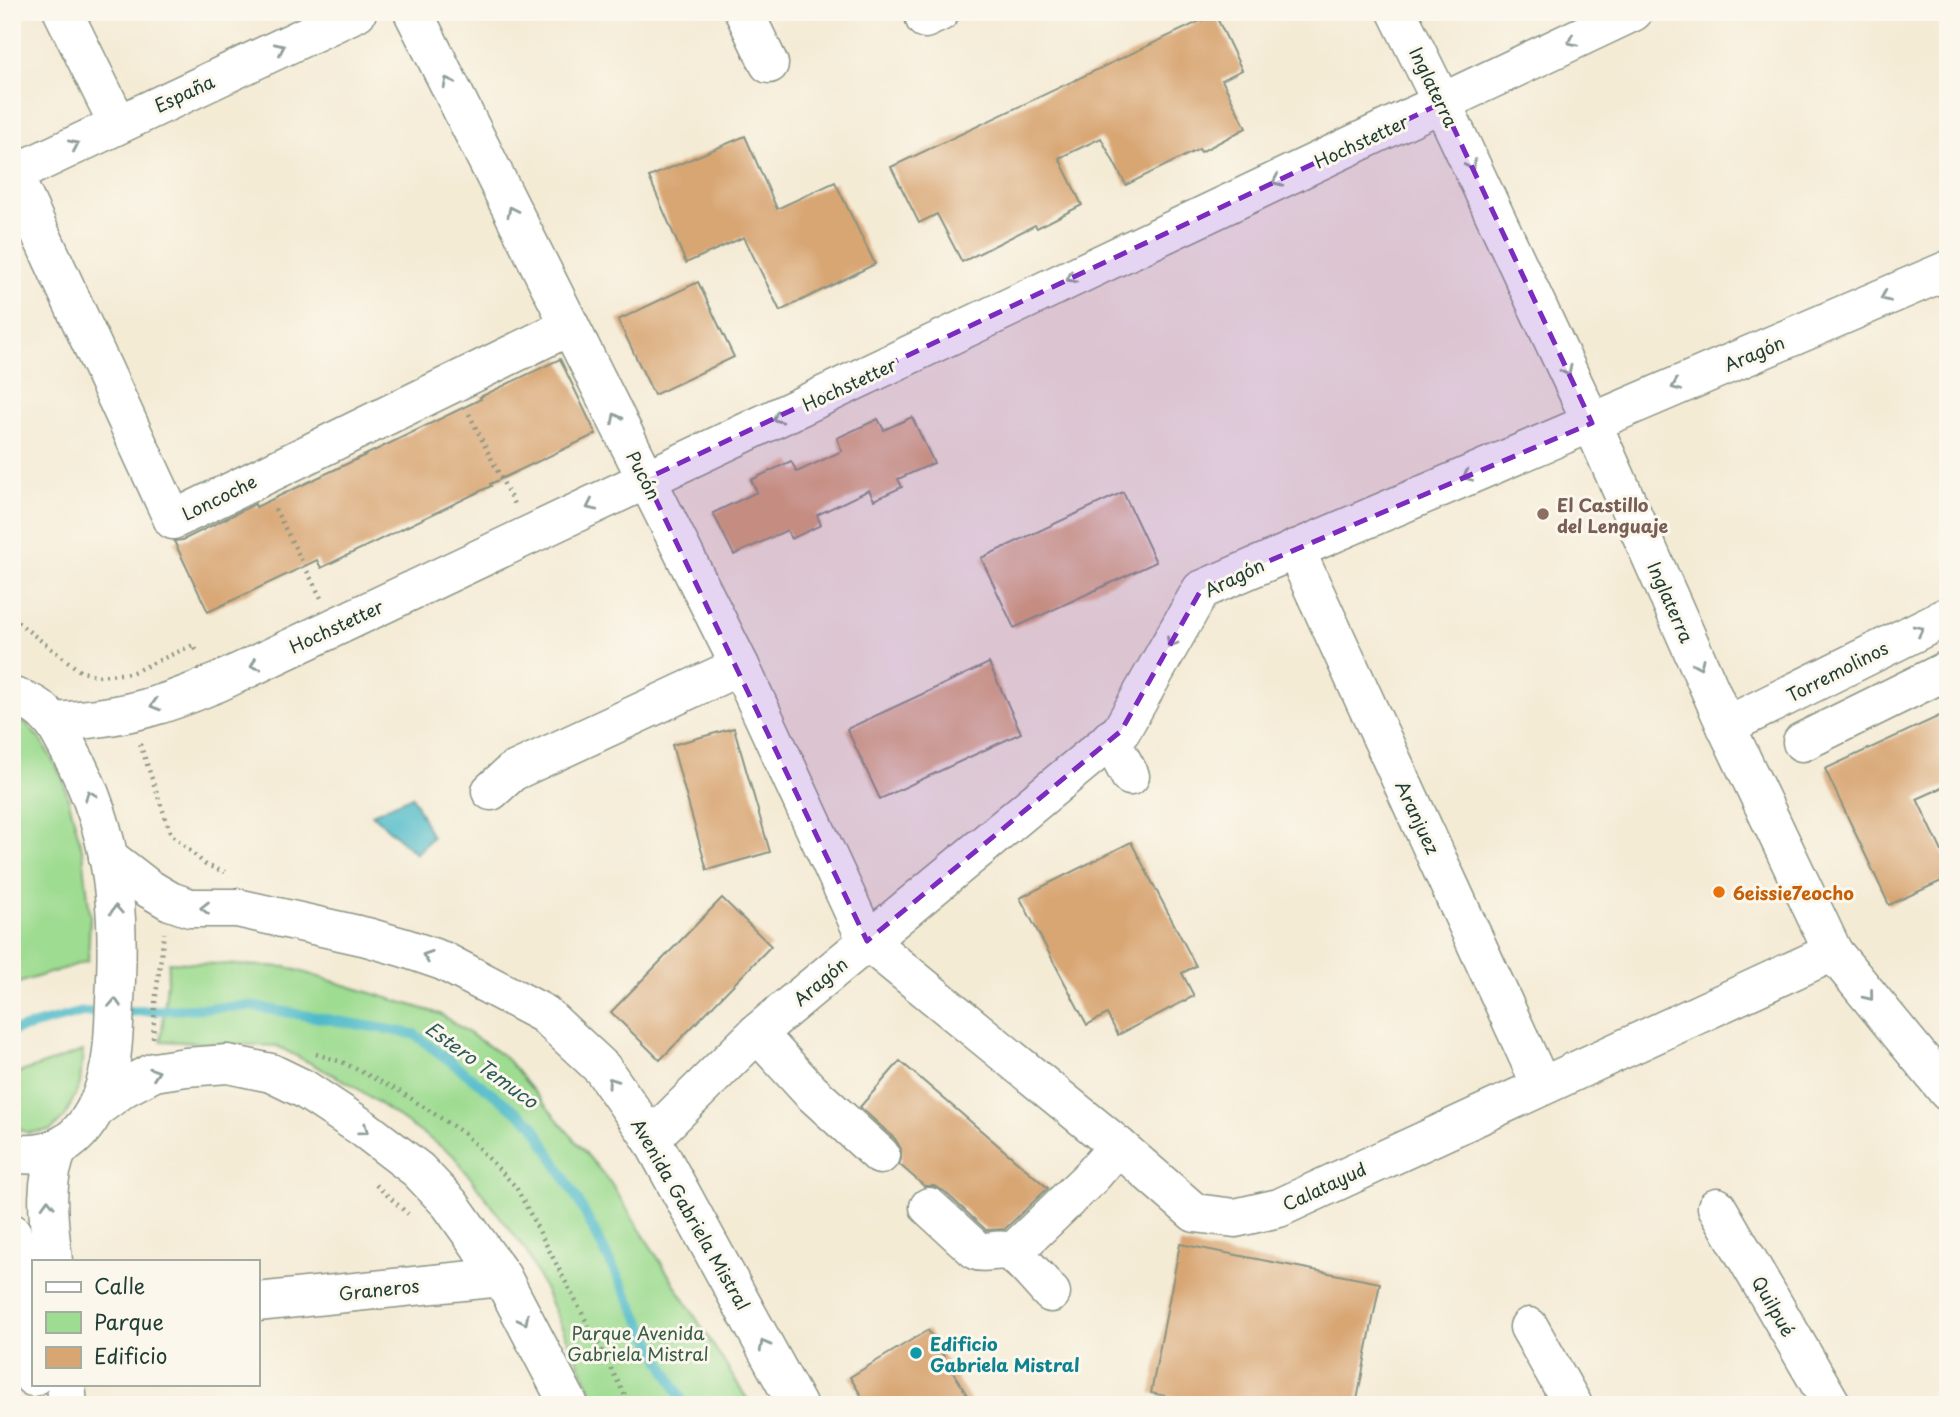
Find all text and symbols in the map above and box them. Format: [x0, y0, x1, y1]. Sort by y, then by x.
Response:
one-way arrow [1567, 33, 1579, 47]
street label: Inglaterra [1403, 42, 1465, 132]
one-way arrow [273, 43, 285, 57]
street label: España [150, 67, 219, 119]
one-way arrow [442, 77, 456, 89]
street label: Hochstetter [1309, 107, 1413, 175]
one-way arrow [67, 140, 79, 154]
one-way arrow [1463, 158, 1477, 170]
one-way arrow [1272, 173, 1284, 187]
one-way arrow [507, 206, 521, 218]
one-way arrow [1066, 270, 1078, 284]
one-way arrow [1880, 289, 1892, 303]
street label: Aragón [1719, 328, 1789, 378]
street label: Hochstetter [797, 350, 901, 418]
one-way arrow [1559, 364, 1573, 376]
one-way arrow [1671, 378, 1683, 392]
one-way arrow [772, 410, 784, 424]
one-way arrow [610, 413, 624, 425]
street label: Pucón [620, 446, 668, 504]
street label: Loncoche [177, 467, 261, 527]
one-way arrow [1461, 467, 1473, 481]
place label: El Castillo del Lenguaje [1557, 491, 1669, 539]
one-way arrow [586, 497, 598, 511]
marker: El Castillo del Lenguaje [1535, 506, 1551, 522]
street label: Aragón [1199, 551, 1269, 603]
street label: Inglaterra [1641, 557, 1701, 647]
street label: Hochstetter [284, 592, 388, 660]
one-way arrow [1912, 625, 1924, 639]
street label: Torremolinos [1781, 634, 1893, 708]
one-way arrow [1166, 635, 1179, 648]
one-way arrow [250, 656, 262, 670]
one-way arrow [1691, 657, 1705, 669]
one-way arrow [150, 697, 162, 712]
street label: Aranjuez [1389, 776, 1447, 859]
one-way arrow [84, 790, 98, 802]
place label: 6eissie7eocho [1733, 879, 1854, 906]
marker: 6eissie7eocho [1711, 884, 1727, 900]
one-way arrow [200, 900, 210, 916]
one-way arrow [108, 904, 123, 915]
one-way arrow [421, 950, 433, 964]
street label: Aragón [787, 950, 853, 1012]
one-way arrow [1861, 987, 1873, 1000]
one-way arrow [107, 997, 122, 1008]
water label: Estero Temuco [420, 1014, 545, 1115]
one-way arrow [148, 1067, 160, 1082]
one-way arrow [608, 1077, 620, 1090]
street label: Avenida Gabriela Mistral [625, 1113, 757, 1315]
one-way arrow [356, 1122, 369, 1134]
street label: Calatayud [1278, 1155, 1370, 1217]
one-way arrow [41, 1198, 56, 1209]
legend [32, 1260, 259, 1386]
text: Calle [94, 1269, 145, 1301]
street label: Graneros [337, 1271, 421, 1307]
street label: Quilpué [1746, 1271, 1802, 1341]
text: Parque [94, 1305, 164, 1337]
one-way arrow [515, 1313, 529, 1325]
park label: Parque Avenida Gabriela Mistral [567, 1319, 709, 1367]
place label: Edificio Gabriela Mistral [930, 1330, 1080, 1378]
text: Edificio [94, 1339, 167, 1371]
one-way arrow [759, 1340, 772, 1352]
marker: Edificio Gabriela Mistral [908, 1345, 924, 1361]

